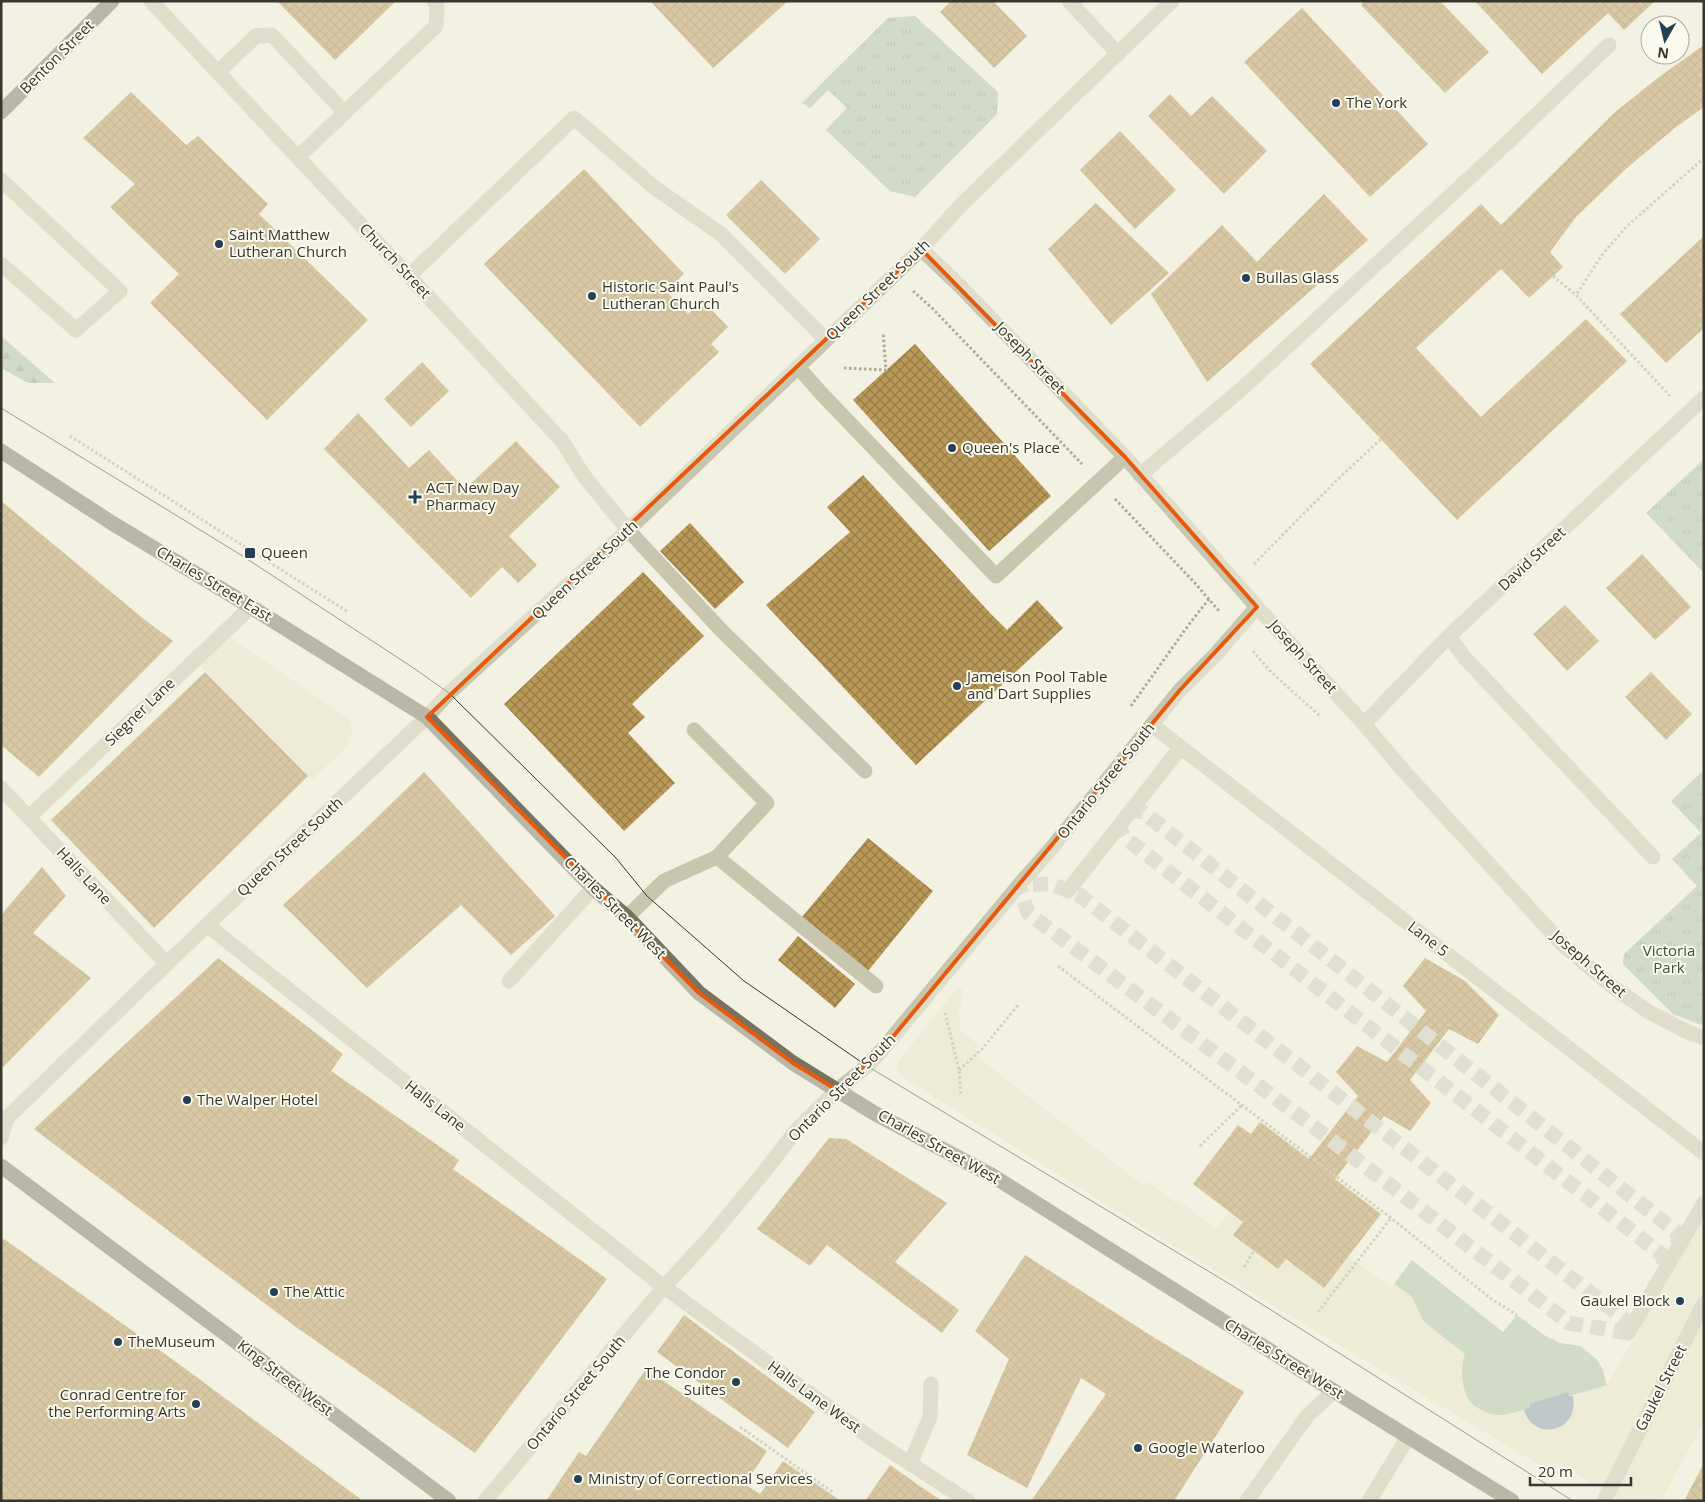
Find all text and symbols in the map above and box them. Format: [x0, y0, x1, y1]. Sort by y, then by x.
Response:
street label: Benton Street [15, 15, 98, 98]
north arrow [1640, 15, 1690, 65]
text: N [1656, 43, 1670, 64]
place label: The York [1346, 92, 1407, 112]
marker: The York [1330, 97, 1342, 109]
street label: Church Street [356, 218, 436, 302]
place label: Saint Matthew Lutheran Church [229, 224, 347, 261]
street label: Queen Street South [821, 234, 934, 344]
marker: Saint Matthew Lutheran Church [213, 238, 225, 250]
place label: Bullas Glass [1256, 267, 1339, 287]
marker: Bullas Glass [1240, 272, 1252, 284]
place label: Historic Saint Paul's Lutheran Church [602, 276, 739, 313]
marker: Historic Saint Paul's Lutheran Church [586, 290, 598, 302]
street label: Joseph Street [990, 316, 1070, 398]
place label: Queen's Place [962, 437, 1060, 457]
marker: Queen's Place [946, 442, 958, 454]
place label: ACT New Day Pharmacy [426, 477, 520, 514]
marker: ACT New Day Pharmacy [408, 490, 422, 504]
street label: Queen Street South [527, 515, 641, 624]
street label: David Street [1493, 522, 1569, 595]
street label: Charles Street East [153, 541, 276, 626]
place label: Queen [261, 542, 308, 562]
marker: Queen [243, 546, 257, 560]
street label: Joseph Street [1264, 614, 1342, 698]
place label: Jameison Pool Table and Dart Supplies [965, 666, 1107, 703]
street label: Siegner Lane [100, 673, 179, 750]
marker: Jameison Pool Table and Dart Supplies [951, 680, 963, 692]
street label: Ontario Street South [1052, 718, 1158, 843]
street label: Queen Street South [232, 792, 346, 901]
street label: Halls Lane [53, 842, 117, 908]
street label: Charles Street West [560, 852, 671, 963]
street label: Lane 5 [1404, 916, 1453, 960]
street label: Joseph Street [1547, 924, 1631, 1001]
park label: Victoria Park [1643, 940, 1695, 977]
street label: Ontario Street South [783, 1029, 899, 1145]
street label: Halls Lane [401, 1075, 470, 1135]
place label: The Walper Hotel [197, 1089, 318, 1109]
marker: The Walper Hotel [181, 1094, 193, 1106]
street label: Charles Street West [875, 1104, 1004, 1188]
place label: The Attic [284, 1281, 345, 1301]
marker: The Attic [268, 1286, 280, 1298]
place label: Gaukel Block [1580, 1290, 1670, 1310]
marker: Gaukel Block [1674, 1295, 1686, 1307]
street label: Charles Street West [1221, 1313, 1348, 1403]
place label: TheMuseum [128, 1331, 215, 1351]
street label: Ontario Street South [521, 1331, 629, 1454]
street label: King Street West [234, 1335, 337, 1420]
marker: TheMuseum [112, 1336, 124, 1348]
street label: Gaukel Street [1630, 1341, 1690, 1434]
street label: Halls Lane West [764, 1356, 865, 1437]
place label: The Condor Suites [644, 1362, 726, 1399]
marker: The Condor Suites [730, 1376, 742, 1388]
place label: Conrad Centre for the Performing Arts [48, 1384, 186, 1421]
marker: Conrad Centre for the Performing Arts [190, 1398, 202, 1410]
place label: Google Waterloo [1148, 1437, 1265, 1457]
marker: Google Waterloo [1132, 1442, 1144, 1454]
scale bar [1530, 1454, 1631, 1486]
text: 20 m [1538, 1461, 1573, 1481]
place label: Ministry of Correctional Services [588, 1468, 813, 1488]
marker: Ministry of Correctional Services [572, 1473, 584, 1485]

